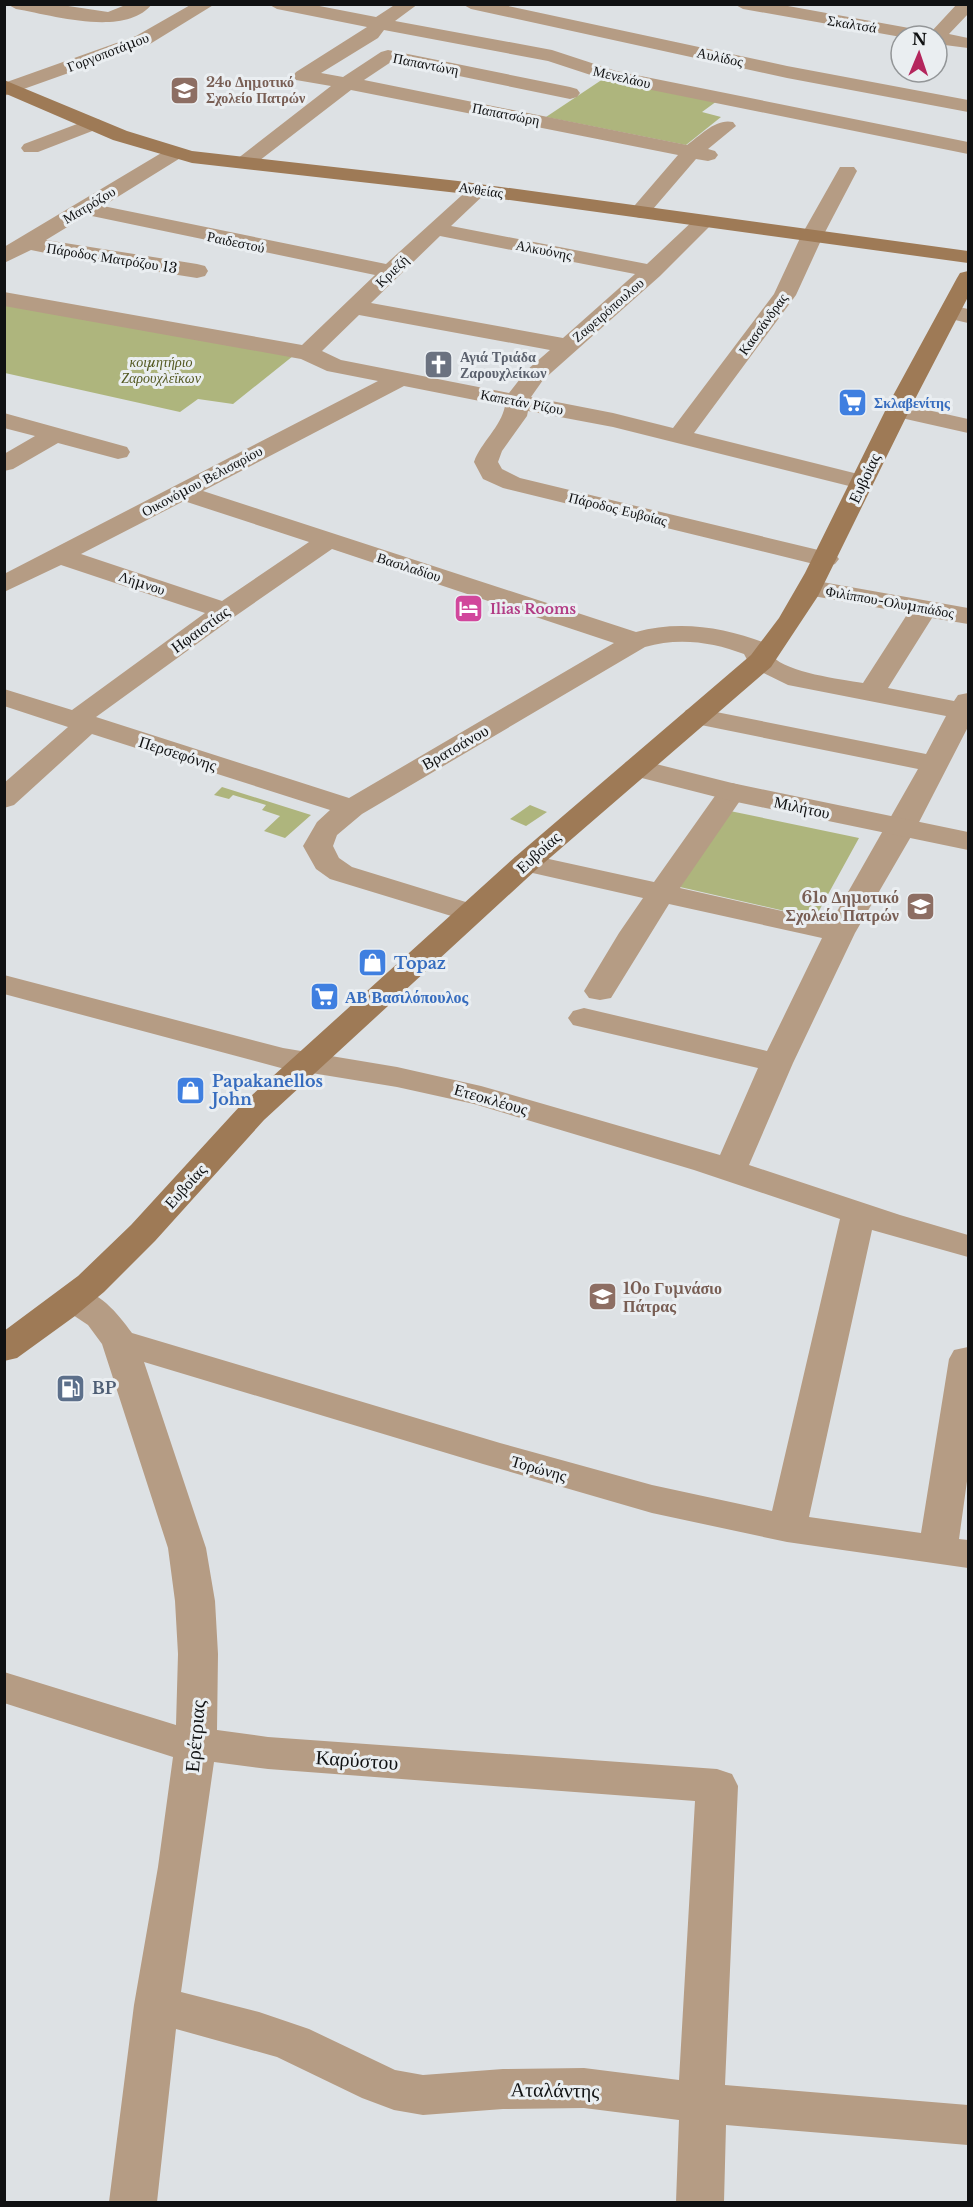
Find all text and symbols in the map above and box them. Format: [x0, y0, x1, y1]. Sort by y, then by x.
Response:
street label: Σκαλτσά [826, 11, 879, 37]
north arrow [889, 24, 949, 84]
street label: Γοργοποτάμου [64, 28, 152, 76]
text: N [912, 29, 927, 49]
street label: Αυλίδος [695, 43, 745, 71]
street label: Παπαντώνη [392, 49, 460, 79]
street label: Μενελάου [591, 62, 653, 92]
place label: 24ο Δημοτικό Σχολείο Πατρών [206, 73, 306, 107]
school or university icon: 24ο Δημοτικό Σχολείο Πατρών [169, 74, 201, 106]
street label: Παπατσώρη [471, 99, 541, 129]
street label: Ανθείας [458, 178, 505, 202]
street label: Ματρόζου [59, 182, 119, 228]
street label: Ραιδεστού [206, 227, 267, 257]
street label: Αλκυόνης [514, 236, 574, 264]
street label: Πάροδος Ματρόζου 13 [45, 239, 179, 277]
street label: Κριεζή [372, 251, 412, 291]
street label: Ζαφειρόπουλου [568, 274, 648, 346]
street label: Κασσάνδρας [735, 289, 792, 358]
place label: Αγιά Τριάδα Ζαρουχλείκων [460, 348, 547, 382]
church icon: Αγιά Τριάδα Ζαρουχλείκων [423, 349, 455, 381]
park label: κοιμητήριο Ζαρουχλεΐκων [121, 353, 202, 387]
street label: Καπετάν Ρίζου [479, 385, 565, 419]
supermarket icon: Σκλαβενίτης [837, 387, 869, 419]
place label: Σκλαβενίτης [874, 394, 951, 412]
street label: Οικονόμου Βελισαρίου [139, 442, 266, 520]
street label: Ευβοίας [844, 449, 885, 506]
street label: Πάροδος Ευβοίας [567, 488, 670, 530]
street label: Βασιλαδίου [375, 548, 443, 586]
street label: Λήμνου [116, 567, 168, 599]
street label: Φιλίππου-Ολυμπιάδος [824, 582, 956, 622]
hotel icon: Ilias Rooms [453, 593, 485, 625]
place label: Ilias Rooms [490, 600, 577, 618]
street label: Ηφαιστίας [167, 601, 234, 657]
street label: Βρατσάνου [418, 720, 492, 774]
street label: Περσεφόνης [136, 731, 220, 775]
street label: Μιλήτου [772, 791, 832, 823]
street label: Ευβοίας [512, 826, 565, 877]
place label: 61ο Δημοτικό Σχολείο Πατρών [786, 887, 899, 925]
school or university icon: 61ο Δημοτικό Σχολείο Πατρών [904, 890, 936, 922]
shop icon: Topaz [357, 947, 389, 979]
place label: Topaz [394, 953, 446, 973]
supermarket icon: ΑΒ Βασιλόπουλος [308, 981, 340, 1013]
place label: ΑΒ Βασιλόπουλος [345, 987, 469, 1007]
place label: Papakanellos John [209, 1071, 323, 1109]
shop icon: Papakanellos John [175, 1074, 207, 1106]
street label: Ετεοκλέους [452, 1079, 531, 1119]
street label: Ευβοίας [160, 1159, 211, 1212]
place label: 10ο Γυμνάσιο Πάτρας [623, 1278, 722, 1316]
school or university icon: 10ο Γυμνάσιο Πάτρας [586, 1281, 618, 1313]
fuel station icon: BP [55, 1372, 87, 1404]
place label: BP [92, 1378, 117, 1398]
street label: Τορώνης [509, 1451, 570, 1486]
street label: Ερέτριας [180, 1699, 210, 1773]
street label: Καρύστου [315, 1745, 399, 1775]
street label: Αταλάντης [511, 2077, 600, 2103]

